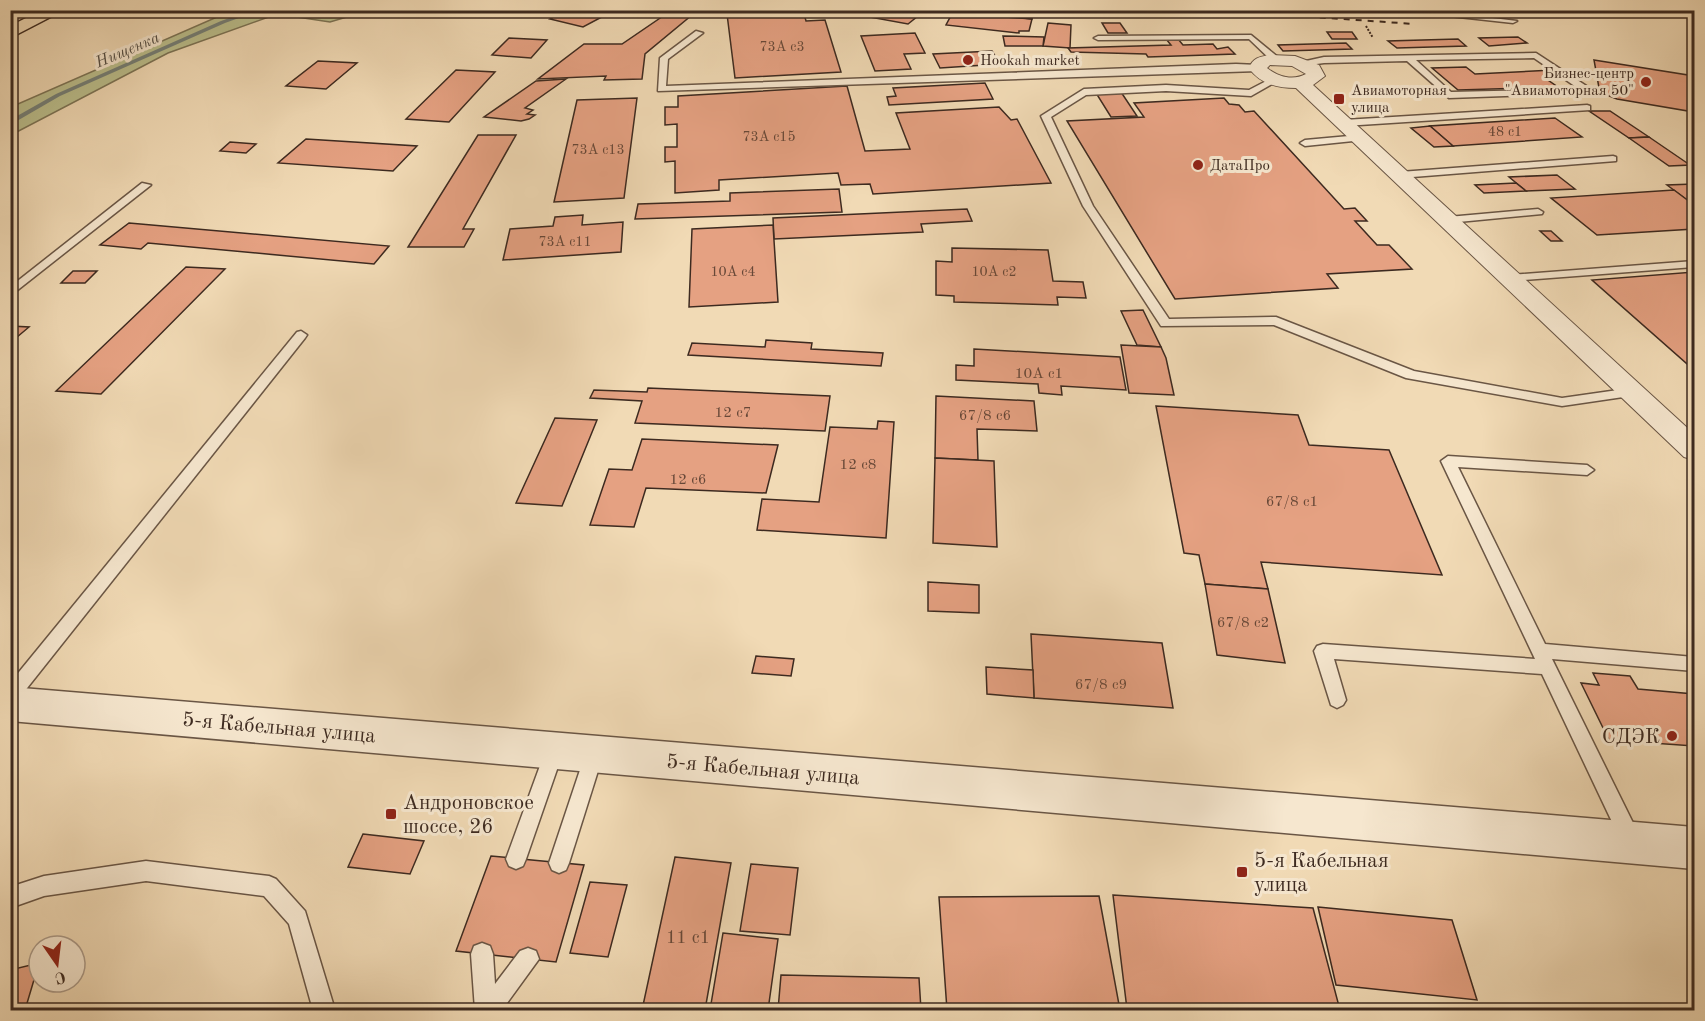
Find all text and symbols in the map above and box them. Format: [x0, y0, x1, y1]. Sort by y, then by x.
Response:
water label: Нищенка [93, 30, 163, 72]
house number: 73А с3 [759, 40, 805, 54]
marker: Hookah market [961, 53, 975, 67]
place label: Hookah market [980, 54, 1080, 69]
place label: Бизнес-центр "Авиамоторная 50" [1505, 67, 1634, 99]
marker: Бизнес-центр "Авиамоторная 50" [1639, 75, 1653, 89]
place label: Авиамоторная улица [1351, 84, 1447, 116]
marker: Авиамоторная улица [1332, 92, 1346, 106]
house number: 48 с1 [1488, 125, 1522, 139]
house number: 73А с15 [742, 130, 796, 144]
house number: 73А с13 [571, 143, 625, 157]
marker: ДатаПро [1191, 158, 1205, 172]
place label: ДатаПро [1210, 159, 1270, 174]
house number: 73А с11 [538, 235, 592, 249]
house number: 10А с4 [710, 265, 756, 279]
house number: 10А с2 [971, 265, 1017, 279]
house number: 10А с1 [1015, 367, 1063, 382]
house number: 12 с7 [715, 406, 751, 421]
house number: 67/8 с6 [959, 409, 1011, 424]
house number: 12 с8 [840, 458, 876, 473]
house number: 12 с6 [670, 473, 706, 488]
house number: 67/8 с1 [1266, 495, 1318, 510]
house number: 67/8 с2 [1217, 616, 1269, 631]
house number: 67/8 с9 [1075, 678, 1127, 693]
street label: 5-я Кабельная улица [181, 710, 377, 747]
place label: СДЭК [1602, 727, 1660, 748]
marker: СДЭК [1665, 729, 1679, 743]
street label: 5-я Кабельная улица [665, 752, 861, 789]
place label: Андроновское шоссе, 26 [403, 793, 534, 838]
marker: Андроновское шоссе, 26 [384, 807, 398, 821]
place label: 5-я Кабельная улица [1254, 851, 1389, 896]
marker: 5-я Кабельная улица [1235, 865, 1249, 879]
house number: 11 с1 [666, 929, 710, 947]
north arrow [27, 934, 87, 994]
text: С [53, 968, 67, 986]

